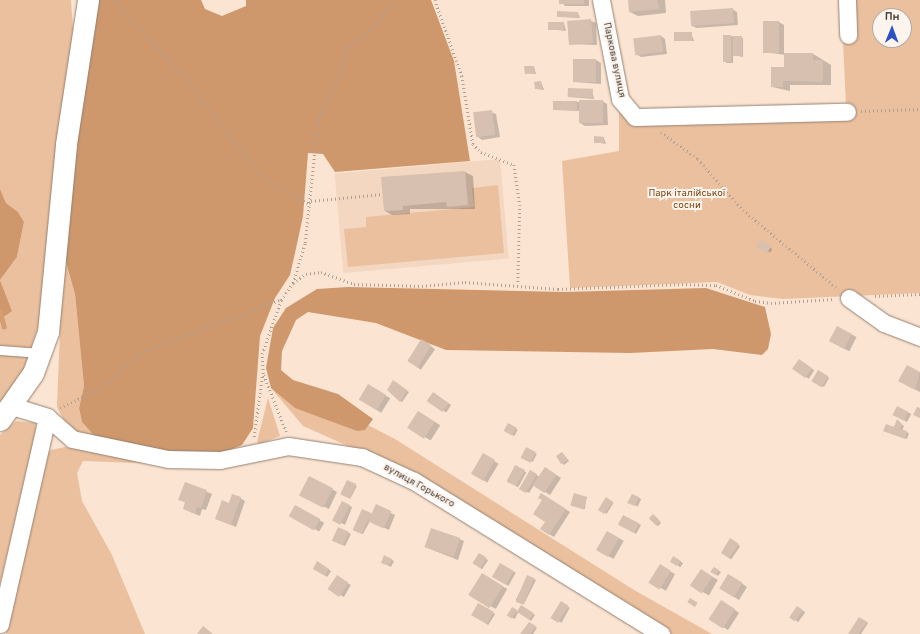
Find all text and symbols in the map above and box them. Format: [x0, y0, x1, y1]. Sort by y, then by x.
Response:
north arrow [872, 8, 912, 48]
text: Пн [885, 10, 900, 24]
street label: Паркова вулиця [600, 21, 628, 99]
park label: Парк італійської сосни [649, 187, 725, 210]
street label: вулиця Горького [381, 462, 457, 510]

